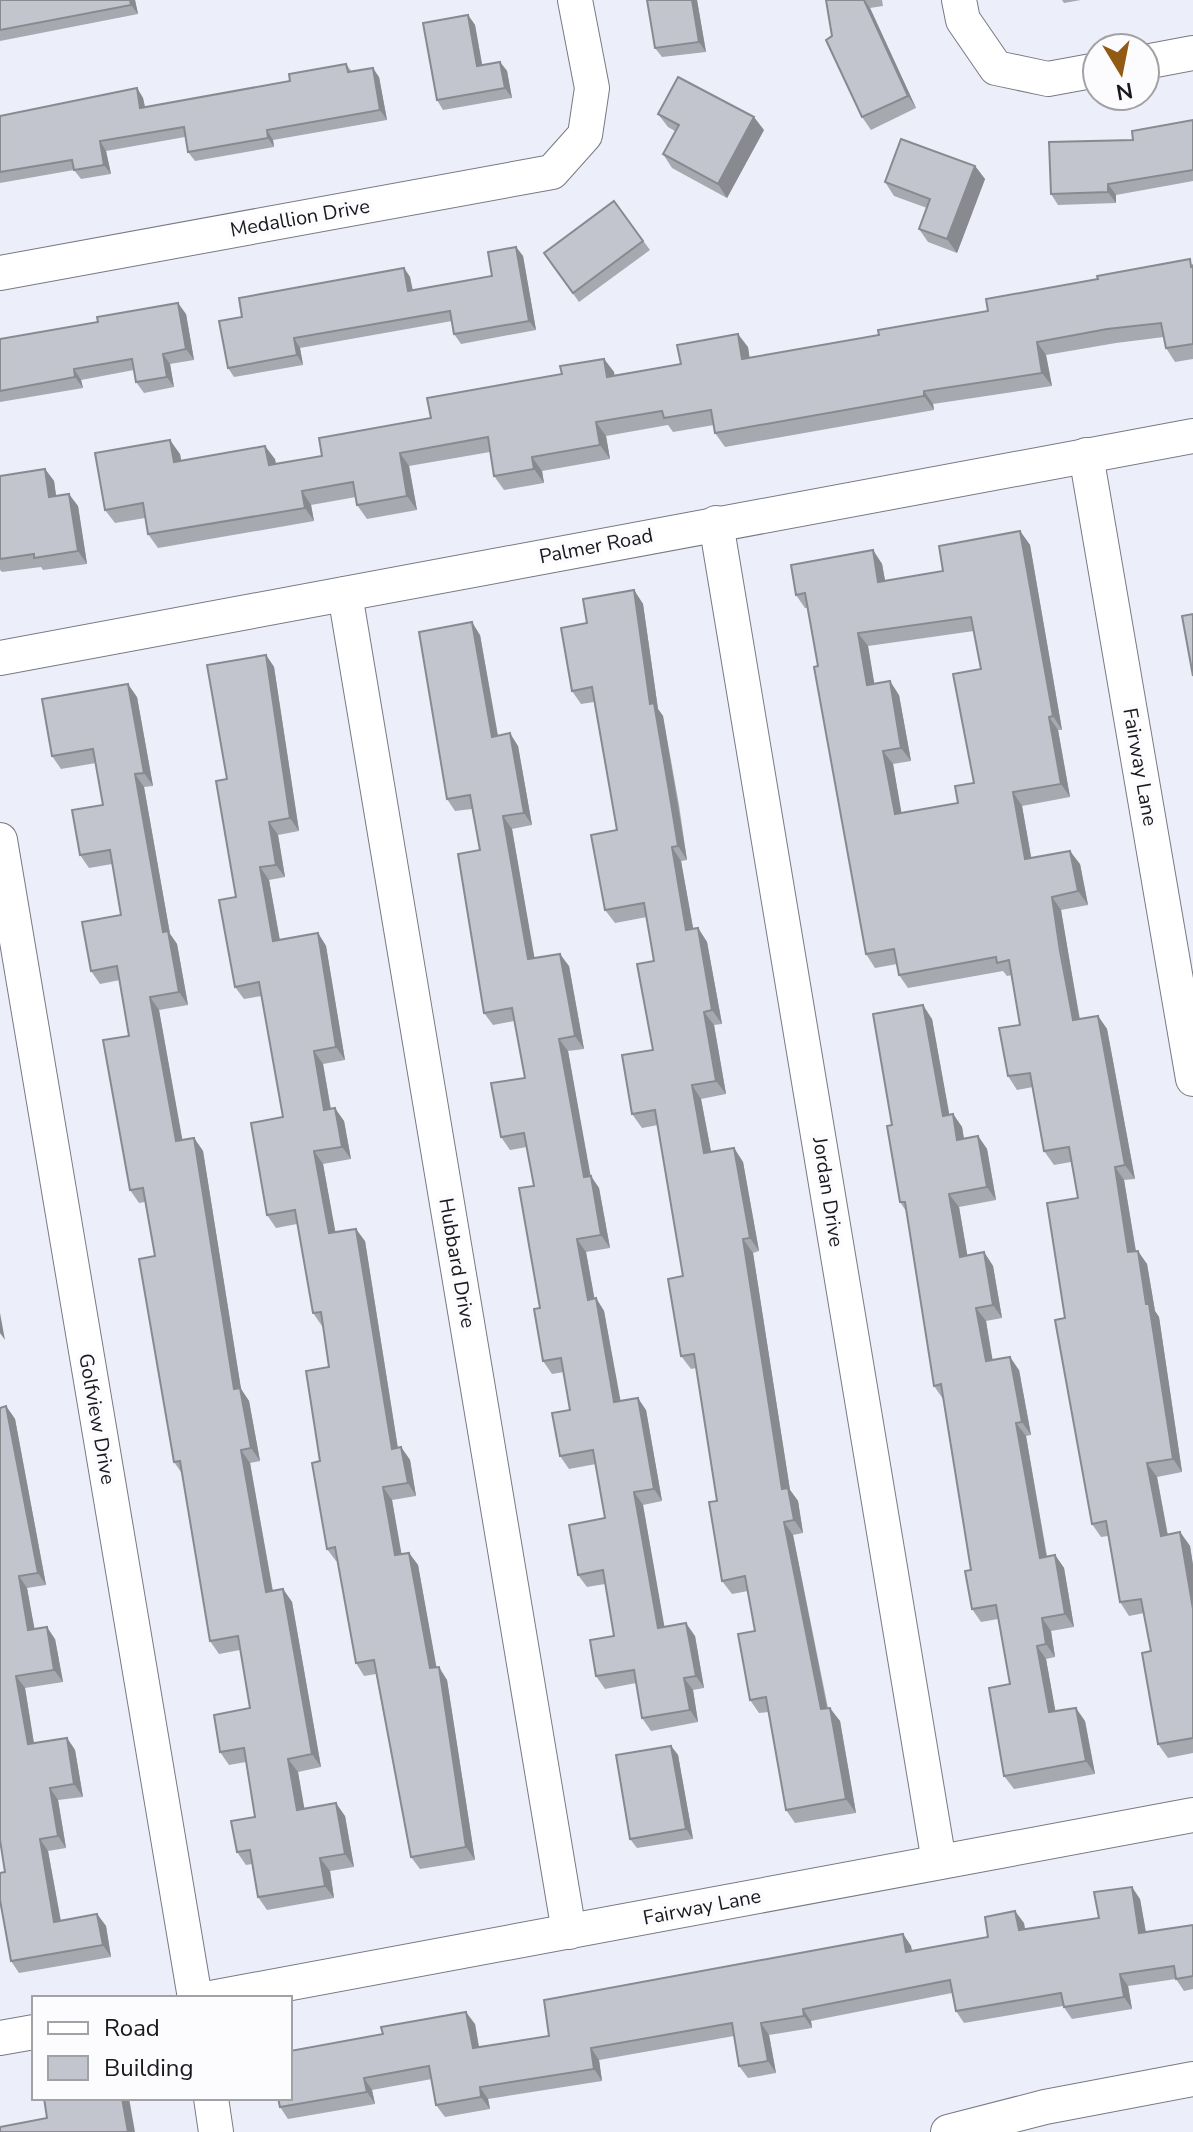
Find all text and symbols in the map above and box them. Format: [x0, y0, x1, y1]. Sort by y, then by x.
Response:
north arrow [1081, 32, 1161, 112]
text: N [1114, 75, 1135, 107]
street label: Medallion Drive [228, 192, 372, 244]
street label: Palmer Road [537, 522, 655, 570]
street label: Fairway Lane [1116, 706, 1164, 828]
street label: Jordan Drive [806, 1134, 850, 1249]
street label: Hubbard Drive [432, 1196, 482, 1330]
street label: Golfview Drive [72, 1351, 122, 1487]
street label: Fairway Lane [641, 1882, 763, 1932]
legend [32, 1996, 292, 2100]
text: Road [104, 2012, 160, 2044]
text: Building [104, 2052, 194, 2084]

